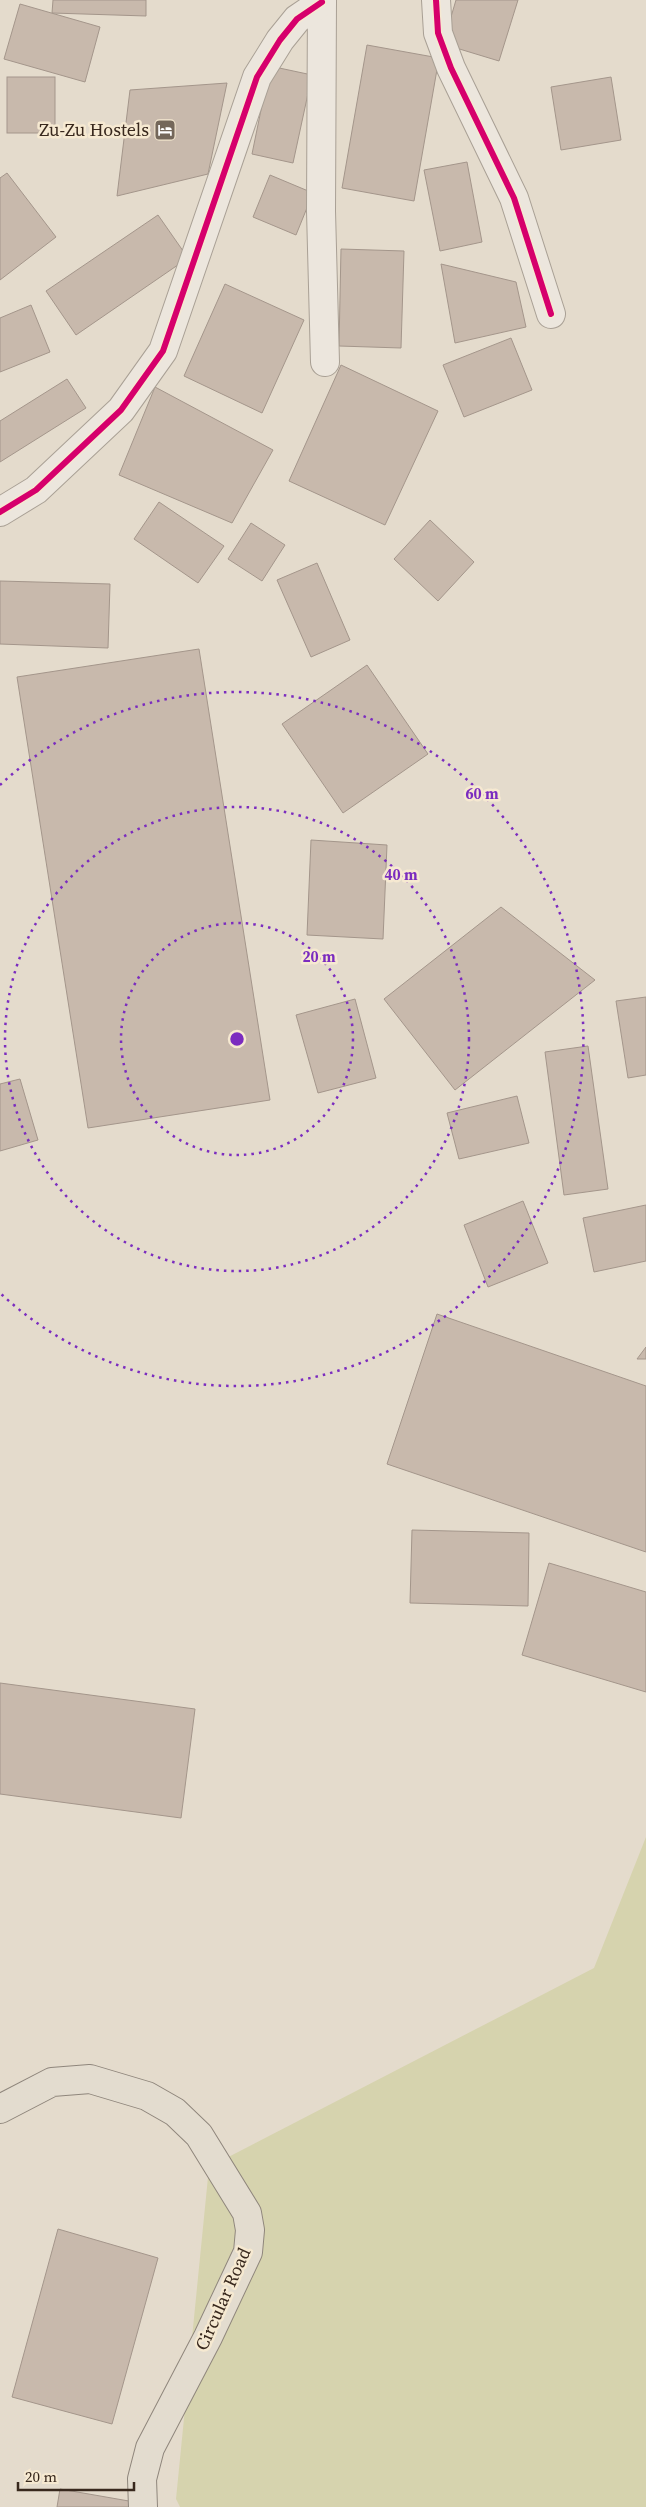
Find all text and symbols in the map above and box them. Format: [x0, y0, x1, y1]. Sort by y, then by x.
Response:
place label: Zu-Zu Hostels [39, 117, 149, 142]
hotel icon: Zu-Zu Hostels [153, 118, 177, 142]
text: 60 m [465, 783, 499, 804]
text: 40 m [384, 864, 418, 885]
text: 20 m [302, 946, 336, 967]
centre of rings [228, 1030, 246, 1048]
street label: Circular Road [189, 2243, 256, 2354]
scale bar [18, 2460, 134, 2492]
text: 20 m [25, 2466, 57, 2487]

